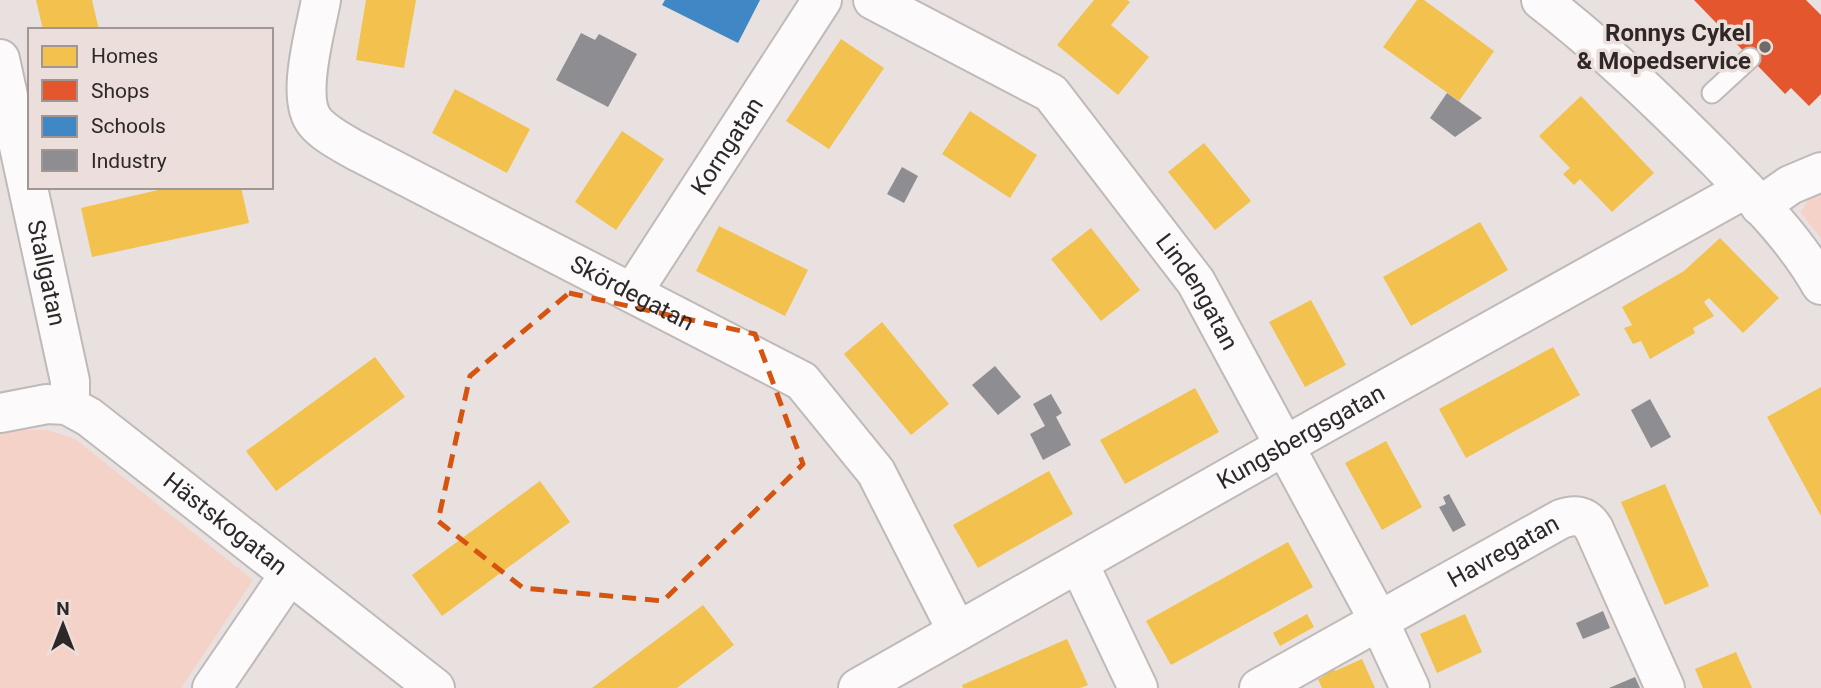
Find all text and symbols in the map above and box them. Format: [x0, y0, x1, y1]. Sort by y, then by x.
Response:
place label: Ronnys Cykel & Mopedservice [1576, 19, 1751, 75]
legend [28, 28, 273, 189]
marker: Ronnys Cykel & Mopedservice [1757, 39, 1773, 55]
text: Homes [91, 44, 158, 68]
text: Shops [91, 79, 150, 103]
street label: Korngatan [685, 92, 769, 200]
text: Schools [91, 114, 166, 138]
text: Industry [91, 149, 167, 173]
street label: Stallgatan [21, 217, 72, 329]
street label: Lindengatan [1150, 228, 1244, 355]
street label: Skördegatan [566, 250, 699, 337]
street label: Kungsbergsgatan [1212, 379, 1389, 495]
street label: Hästskogatan [158, 467, 293, 581]
street label: Havregatan [1443, 509, 1564, 594]
north arrow [28, 590, 98, 660]
text: N [56, 597, 70, 620]

